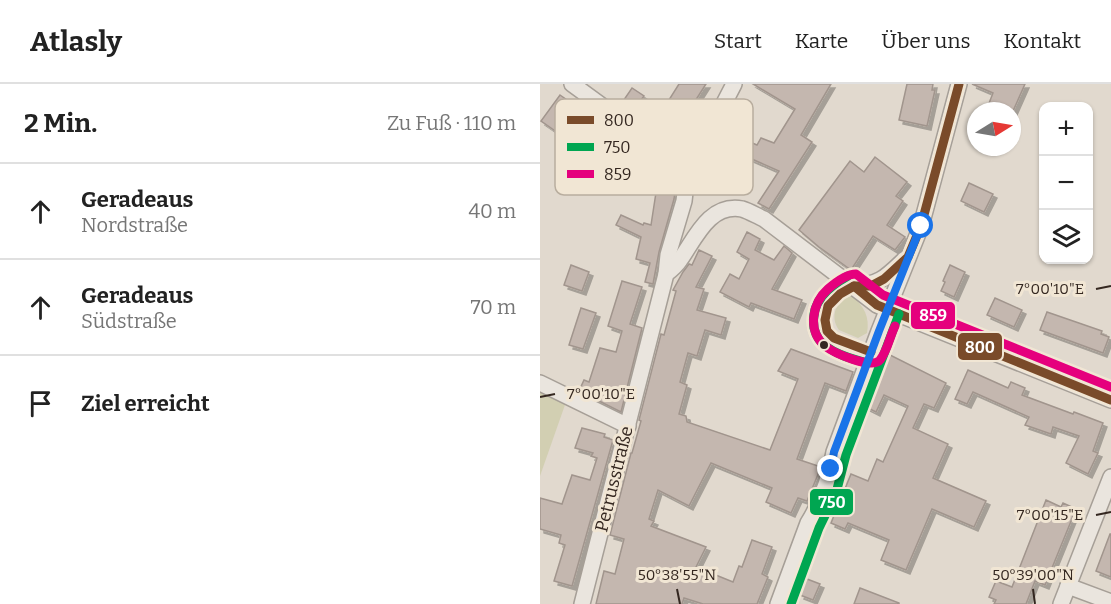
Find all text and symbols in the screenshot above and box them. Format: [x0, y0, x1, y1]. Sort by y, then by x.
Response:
text: Atlasly [30, 25, 122, 58]
text: Start [714, 28, 762, 54]
text: Karte [795, 28, 848, 54]
text: Über uns [881, 28, 971, 54]
text: Kontakt [1004, 28, 1081, 54]
legend [555, 99, 753, 195]
north arrow [967, 102, 1021, 156]
map controls [1039, 102, 1093, 264]
button: + [1039, 102, 1093, 156]
text: 2 Min. [24, 108, 97, 139]
text: Zu Fuß · 110 m [387, 111, 516, 135]
text: 800 [604, 111, 634, 130]
text: 750 [604, 138, 631, 157]
button: − [1039, 156, 1093, 210]
text: 859 [604, 165, 631, 184]
text: Geradeaus [81, 186, 193, 213]
icon: ahead [24, 195, 57, 228]
text: 40 m [468, 199, 516, 223]
button: layers [1039, 210, 1093, 264]
route start [907, 212, 933, 238]
text: Nordstraße [81, 213, 188, 237]
text: 7°00'10"E [1016, 280, 1084, 298]
text: Geradeaus [81, 282, 193, 309]
icon: ahead [24, 291, 57, 324]
text: 70 m [470, 295, 516, 319]
line badge: 859 [910, 301, 956, 330]
text: 859 [919, 306, 947, 325]
text: Südstraße [81, 309, 177, 333]
line badge: 800 [957, 332, 1003, 361]
text: 800 [965, 338, 995, 357]
unlabelled marker [818, 339, 830, 351]
text: 7°00'10"E [567, 385, 635, 403]
icon: arrive [24, 387, 57, 420]
text: Ziel erreicht [81, 390, 210, 417]
street label: Petrusstraße [590, 424, 638, 534]
route end [817, 455, 843, 481]
line badge: 750 [809, 488, 854, 516]
text: 750 [818, 493, 846, 512]
text: 7°00'15"E [1017, 506, 1083, 524]
text: 50°38'55"N [638, 566, 716, 584]
text: 50°39'00"N [992, 566, 1074, 584]

